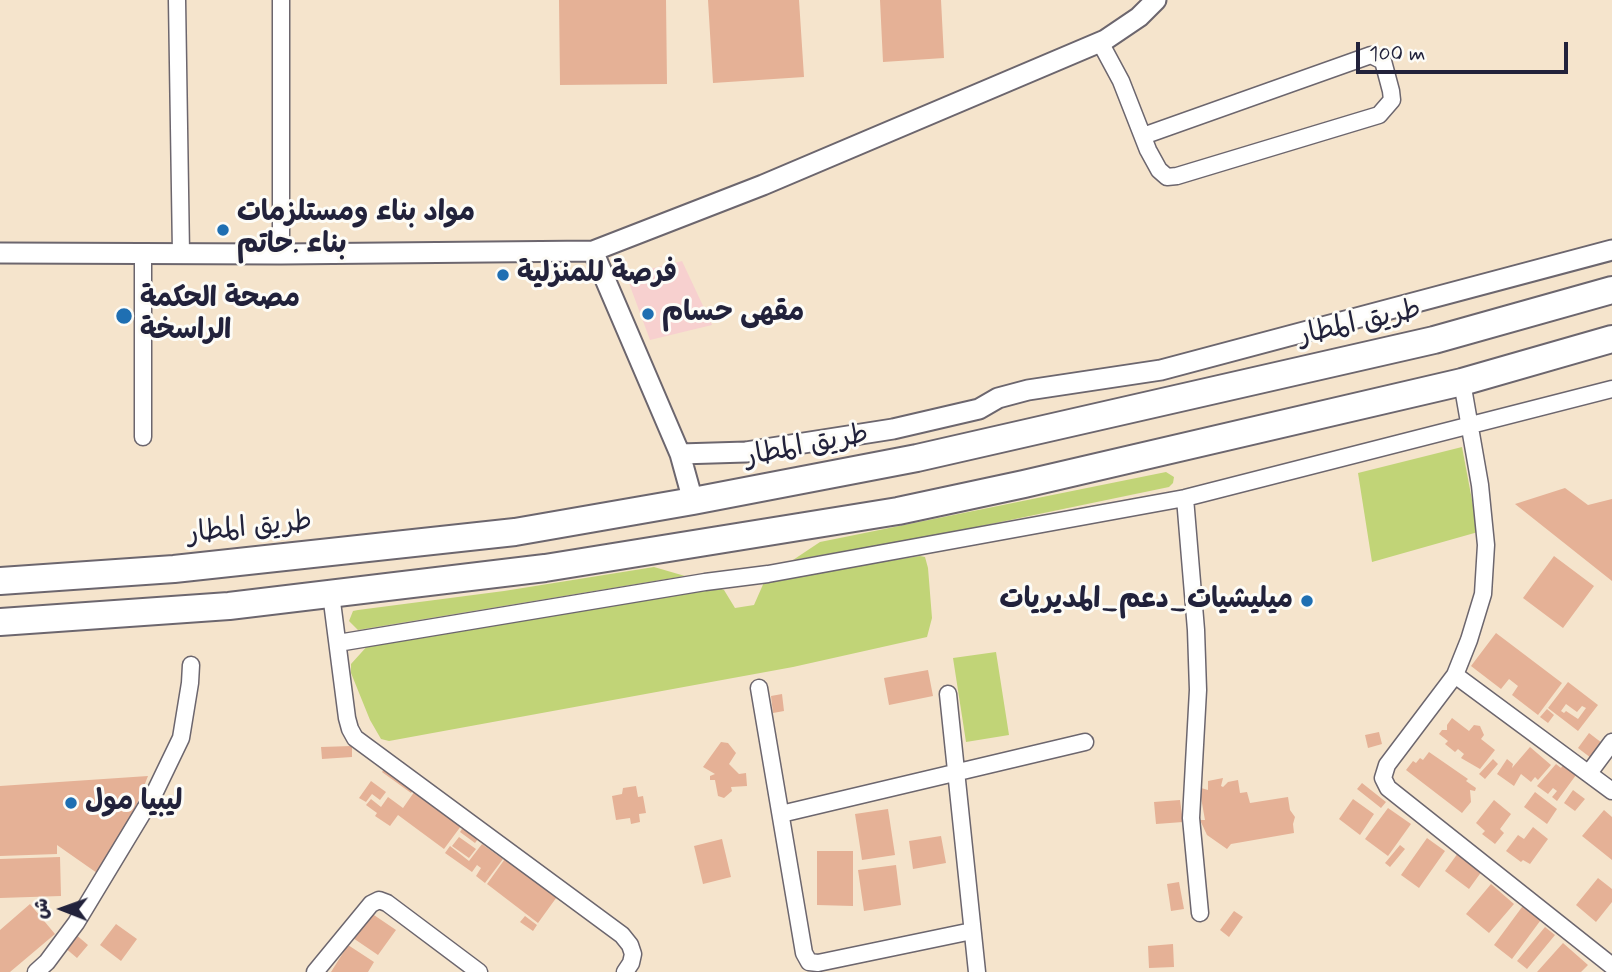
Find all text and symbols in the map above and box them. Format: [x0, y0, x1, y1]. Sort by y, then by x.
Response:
scale bar [1360, 28, 1572, 72]
text: 100 m [1369, 40, 1425, 68]
place label: مواد بناء ومستلزمات بناء .حاتم [237, 197, 475, 263]
marker: مواد بناء ومستلزمات بناء .حاتم [215, 222, 231, 238]
place label: فرصة للمنزلية [517, 258, 677, 292]
marker: فرصة للمنزلية [495, 267, 511, 283]
place label: مصحة الحكمة الراسخة [140, 283, 300, 349]
street label: طريق المطار [1295, 294, 1425, 354]
place label: مقهى حسام [662, 297, 804, 331]
marker: مصحة الحكمة الراسخة [114, 306, 134, 326]
marker: مقهى حسام [640, 306, 656, 322]
street label: طريق المطار [742, 419, 872, 475]
street label: طريق المطار [186, 506, 314, 552]
place label: ميليشيات_دعم_المديريات [1000, 584, 1293, 618]
marker: ميليشيات_دعم_المديريات [1299, 593, 1315, 609]
place label: ليبيا مول [85, 786, 182, 820]
marker: ليبيا مول [63, 795, 79, 811]
north arrow [28, 874, 98, 944]
text: ش [29, 898, 54, 919]

